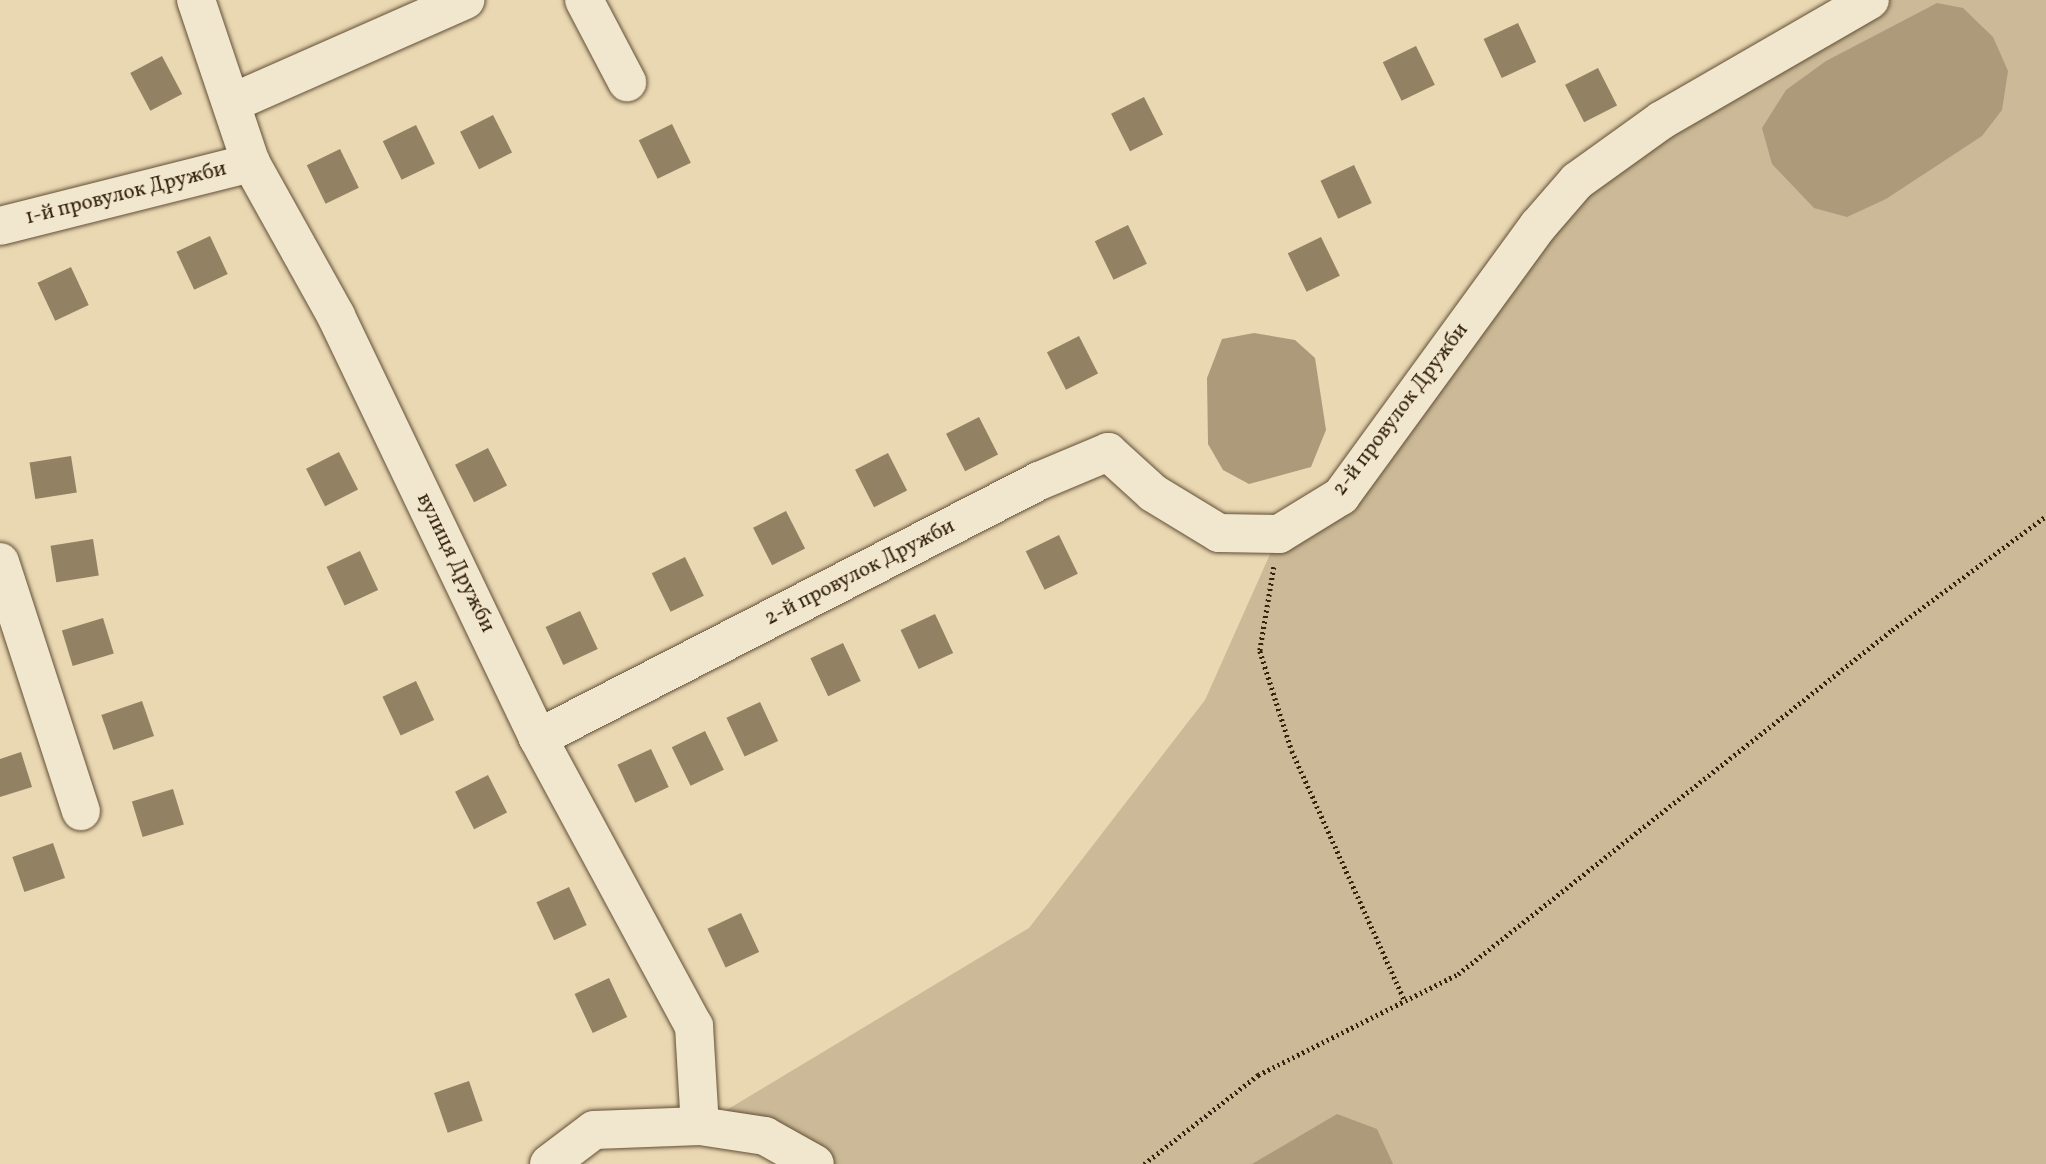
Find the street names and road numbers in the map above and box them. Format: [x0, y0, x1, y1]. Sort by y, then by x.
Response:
street label: 1-й провулок Дружби [23, 157, 229, 231]
street label: 2-й провулок Дружби [1328, 319, 1474, 501]
street label: вулиця Дружби [410, 489, 500, 637]
street label: 2-й провулок Дружби [761, 514, 959, 632]

